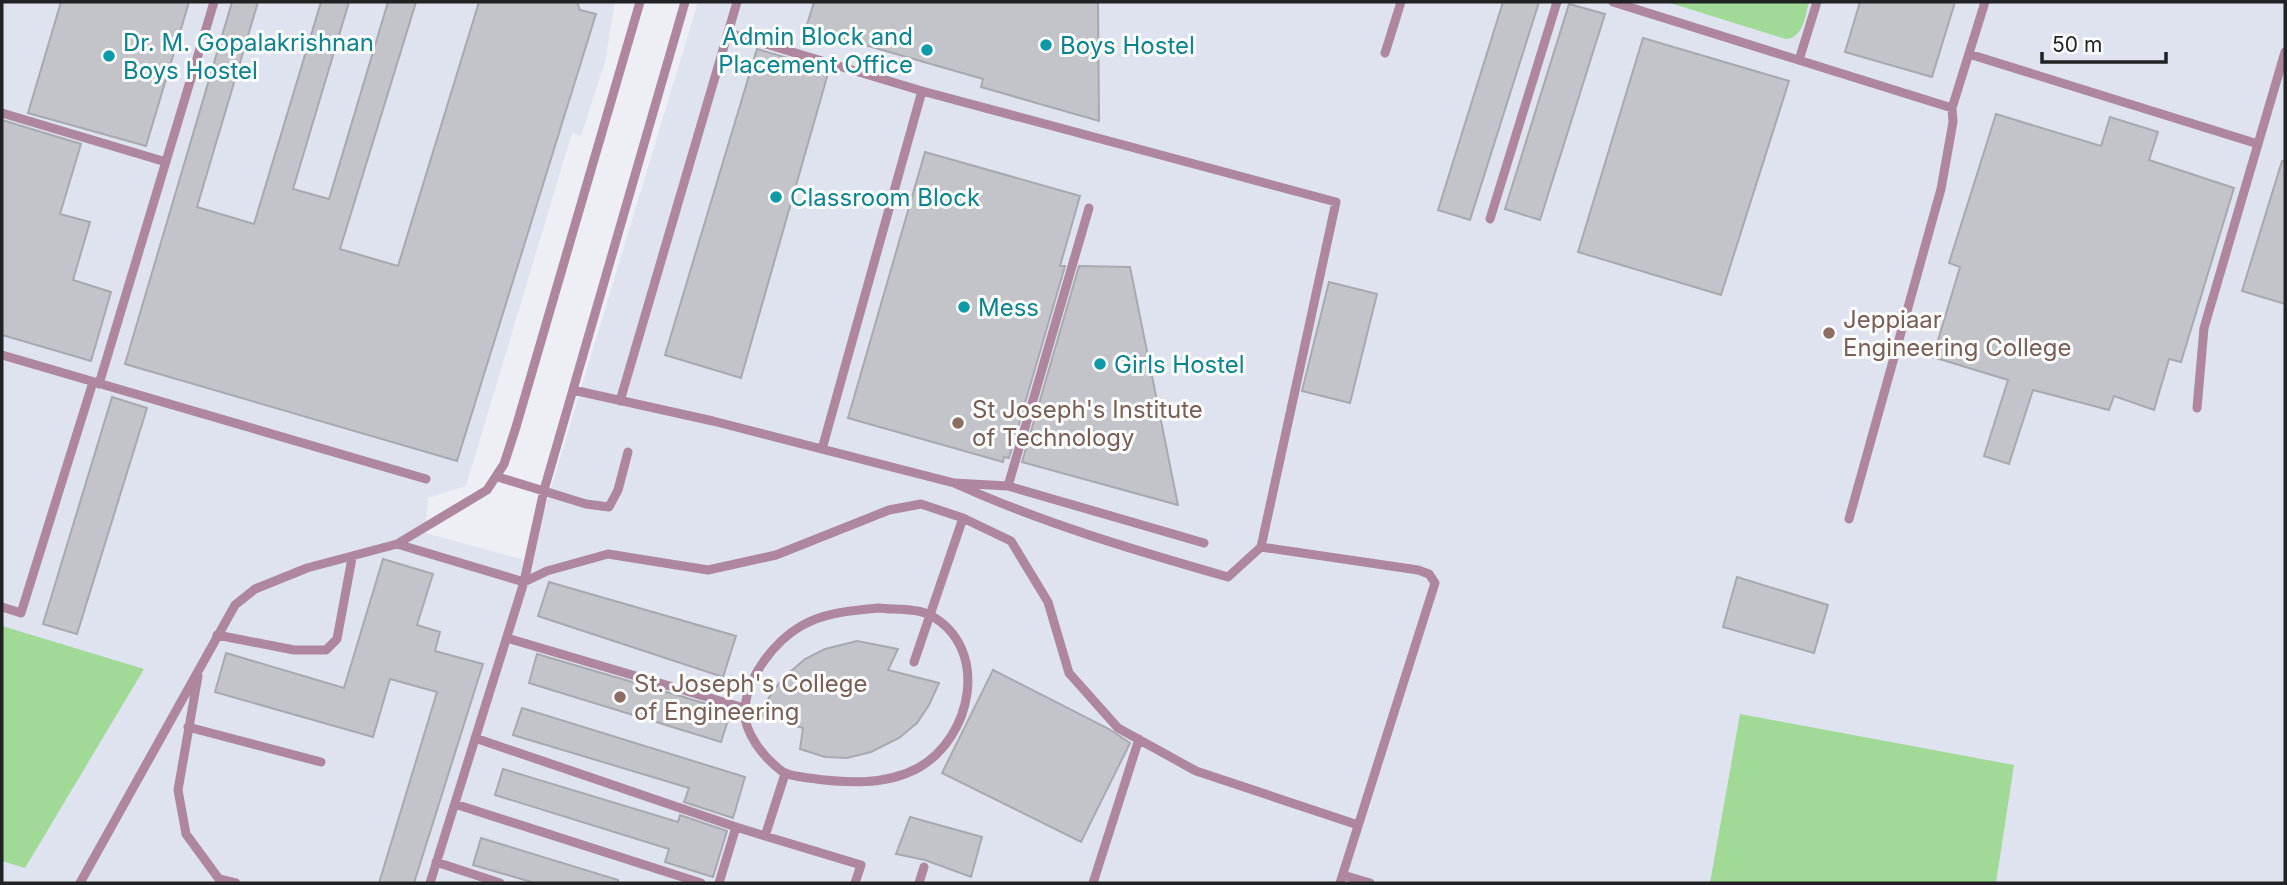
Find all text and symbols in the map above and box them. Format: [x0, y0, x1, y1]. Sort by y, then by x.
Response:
scale bar [2042, 21, 2166, 65]
place label: Admin Block and Placement Office [718, 22, 913, 79]
place label: Dr. M. Gopalakrishnan Boys Hostel [123, 28, 374, 85]
place label: Boys Hostel [1060, 31, 1195, 60]
text: 50 m [2052, 32, 2102, 57]
marker: Boys Hostel [1038, 37, 1054, 53]
marker: Admin Block and Placement Office [919, 42, 935, 58]
marker: Dr. M. Gopalakrishnan Boys Hostel [101, 48, 117, 64]
place label: Classroom Block [790, 183, 980, 212]
marker: Classroom Block [768, 189, 784, 205]
place label: Mess [978, 293, 1039, 322]
marker: Mess [956, 299, 972, 315]
place label: Jeppiaar Engineering College [1843, 305, 2071, 362]
marker: Jeppiaar Engineering College [1821, 325, 1837, 341]
place label: Girls Hostel [1114, 350, 1245, 379]
marker: Girls Hostel [1092, 356, 1108, 372]
place label: St Joseph's Institute of Technology [972, 395, 1203, 452]
marker: St Joseph's Institute of Technology [950, 415, 966, 431]
place label: St. Joseph's College of Engineering [634, 669, 867, 726]
marker: St. Joseph's College of Engineering [612, 689, 628, 705]

